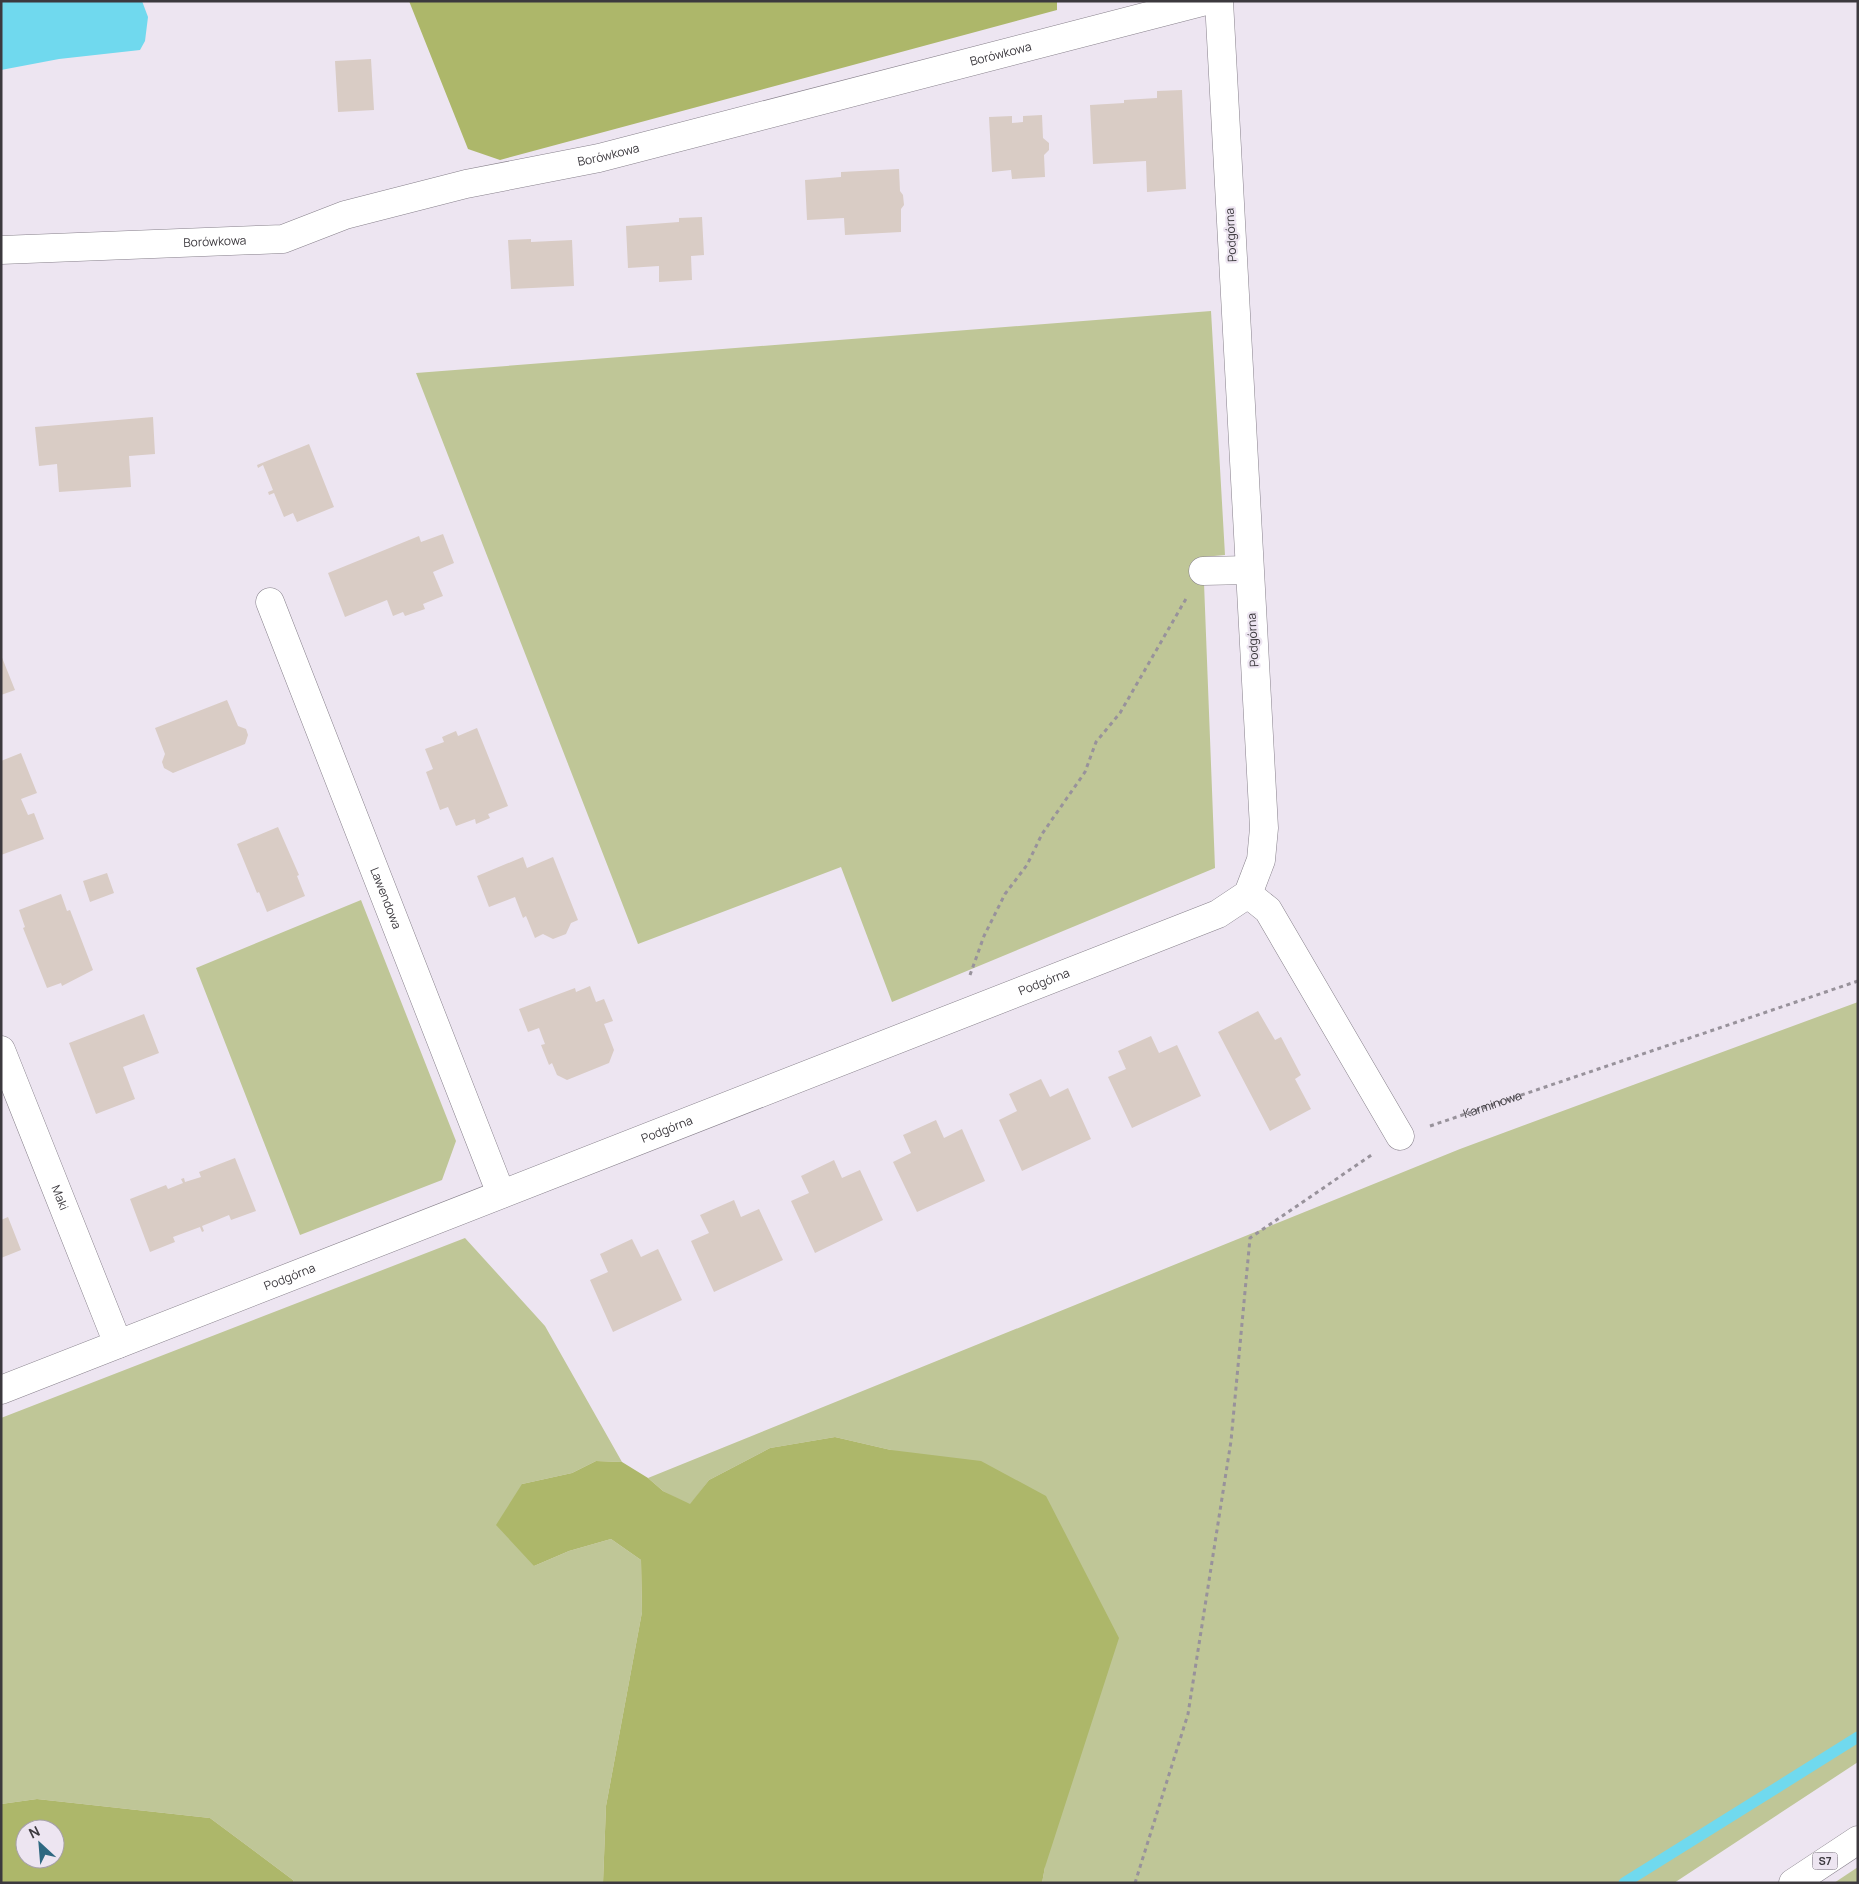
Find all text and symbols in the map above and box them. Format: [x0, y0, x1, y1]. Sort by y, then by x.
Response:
street label: Borówkowa [968, 38, 1033, 70]
street label: Borówkowa [576, 139, 641, 170]
street label: Podgórna [1221, 208, 1240, 262]
street label: Borówkowa [183, 231, 247, 251]
street label: Podgórna [1243, 613, 1262, 667]
street label: Lawendowa [366, 865, 406, 931]
street label: Podgórna [1016, 964, 1072, 999]
street label: Karminowa [1461, 1087, 1524, 1122]
street label: Podgórna [639, 1111, 695, 1147]
street label: Maki [48, 1183, 73, 1213]
street label: Podgórna [261, 1259, 318, 1294]
north arrow [15, 1819, 65, 1869]
text: N [25, 1821, 43, 1843]
road number: S7 [1812, 1852, 1838, 1870]

